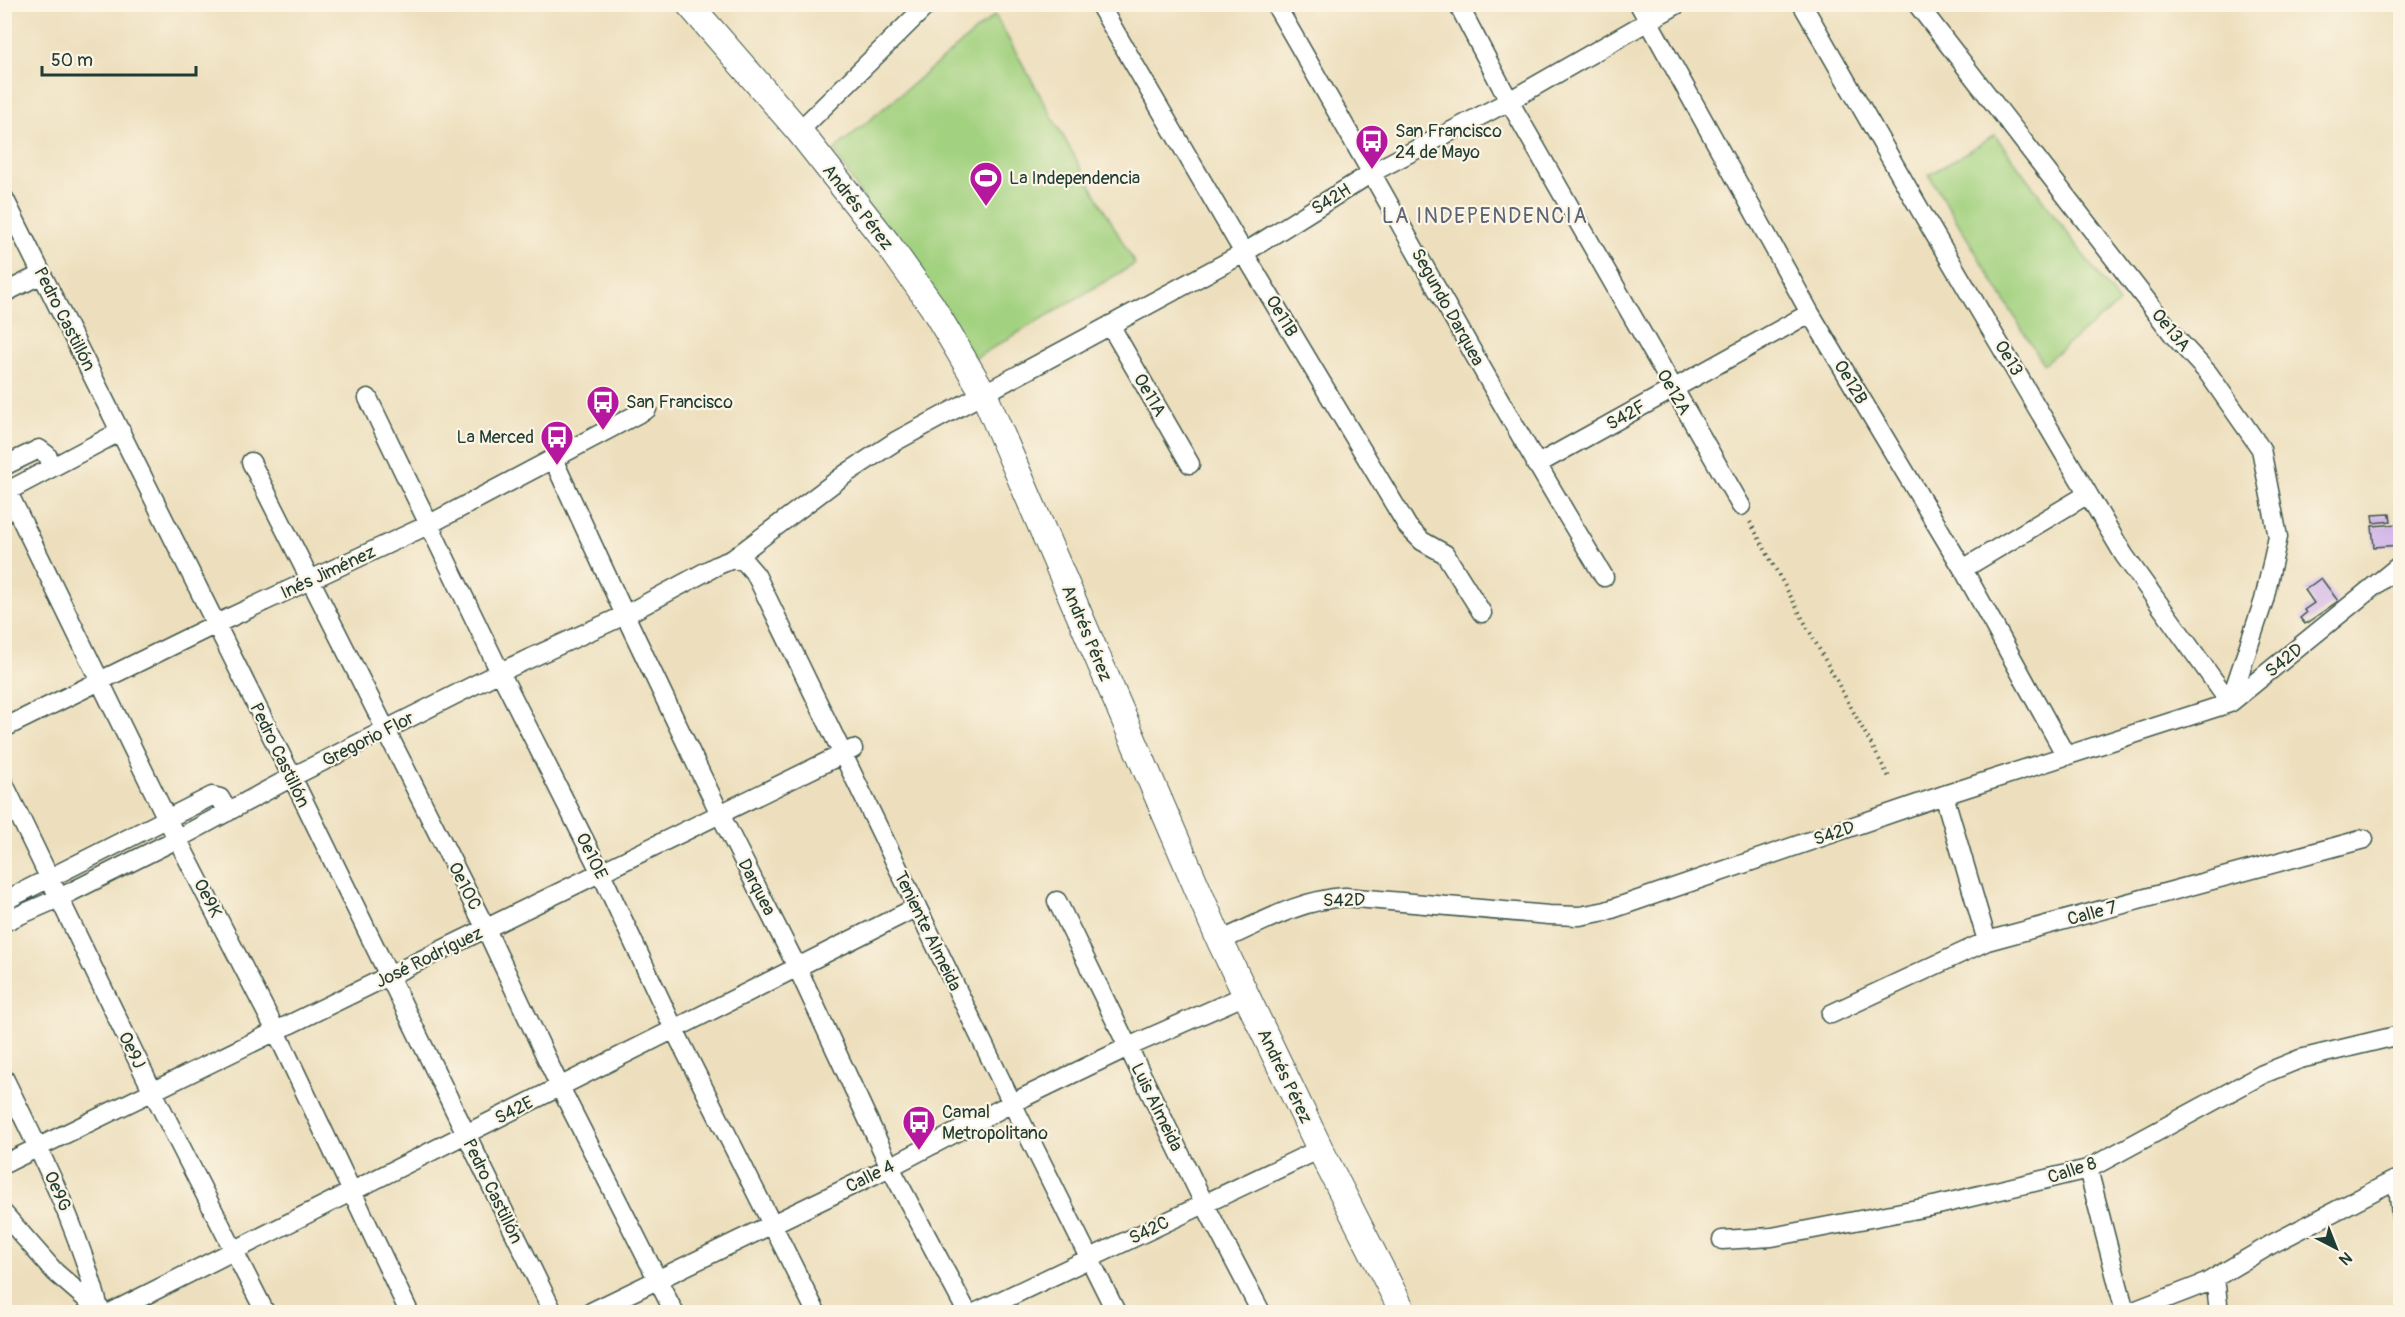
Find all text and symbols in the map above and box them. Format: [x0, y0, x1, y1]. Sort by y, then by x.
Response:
scale bar [42, 39, 196, 77]
text: 50 m [51, 49, 93, 72]
place label: San Francisco 24 de Mayo [1395, 120, 1502, 164]
bus stop icon: San Francisco 24 de Mayo [1354, 123, 1390, 170]
street label: Andrés Pérez [817, 160, 898, 255]
sports icon: La Independencia [968, 160, 1004, 207]
place label: La Independencia [1009, 167, 1140, 190]
street label: S42H [1307, 178, 1355, 220]
district label: LA INDEPENDENCIA [1382, 203, 1588, 230]
street label: Segundo Darquea [1406, 245, 1489, 370]
street label: Pedro Castillón [28, 263, 101, 375]
street label: Oe11B [1260, 291, 1303, 341]
street label: Oe13A [2146, 304, 2195, 357]
street label: Oe13 [1989, 336, 2028, 380]
street label: Oe12B [1828, 356, 1873, 409]
street label: Oe12A [1651, 365, 1696, 420]
street label: Oe11A [1128, 370, 1171, 421]
bus stop icon: San Francisco [585, 384, 621, 431]
place label: San Francisco [626, 391, 733, 414]
street label: S42F [1602, 395, 1650, 436]
bus stop icon: La Merced [539, 419, 575, 466]
place label: La Merced [456, 426, 534, 449]
street label: Inés Jiménez [277, 540, 379, 604]
street label: Andrés Pérez [1056, 582, 1117, 685]
street label: S42D [2261, 638, 2308, 683]
street label: Pedro Castillón [244, 699, 315, 811]
street label: Gregorio Flor [318, 706, 419, 772]
street label: S42D [1810, 816, 1858, 851]
street label: Oe10E [570, 829, 613, 883]
street label: Darquea [733, 855, 781, 920]
street label: Oe10C [443, 858, 486, 914]
street label: Teniente Almeida [889, 867, 967, 995]
street label: Oe9K [188, 875, 227, 922]
street label: S42D [1323, 889, 1365, 912]
street label: Calle 7 [2065, 896, 2120, 931]
street label: José Rodríguez [372, 922, 487, 993]
street label: Andrés Pérez [1252, 1025, 1317, 1127]
street label: Oe9J [113, 1028, 150, 1072]
street label: Luis Almeida [1125, 1059, 1188, 1155]
street label: S42E [491, 1091, 537, 1130]
place label: Camal Metropolitano [942, 1101, 1048, 1145]
bus stop icon: Camal Metropolitano [901, 1104, 937, 1151]
street label: Pedro Castillón [457, 1135, 528, 1247]
street label: Calle 8 [2045, 1152, 2099, 1189]
street label: Calle 4 [842, 1155, 899, 1198]
street label: Oe9G [39, 1168, 77, 1215]
street label: S42C [1125, 1211, 1173, 1250]
north arrow [2306, 1218, 2366, 1278]
text: N [2335, 1247, 2356, 1270]

